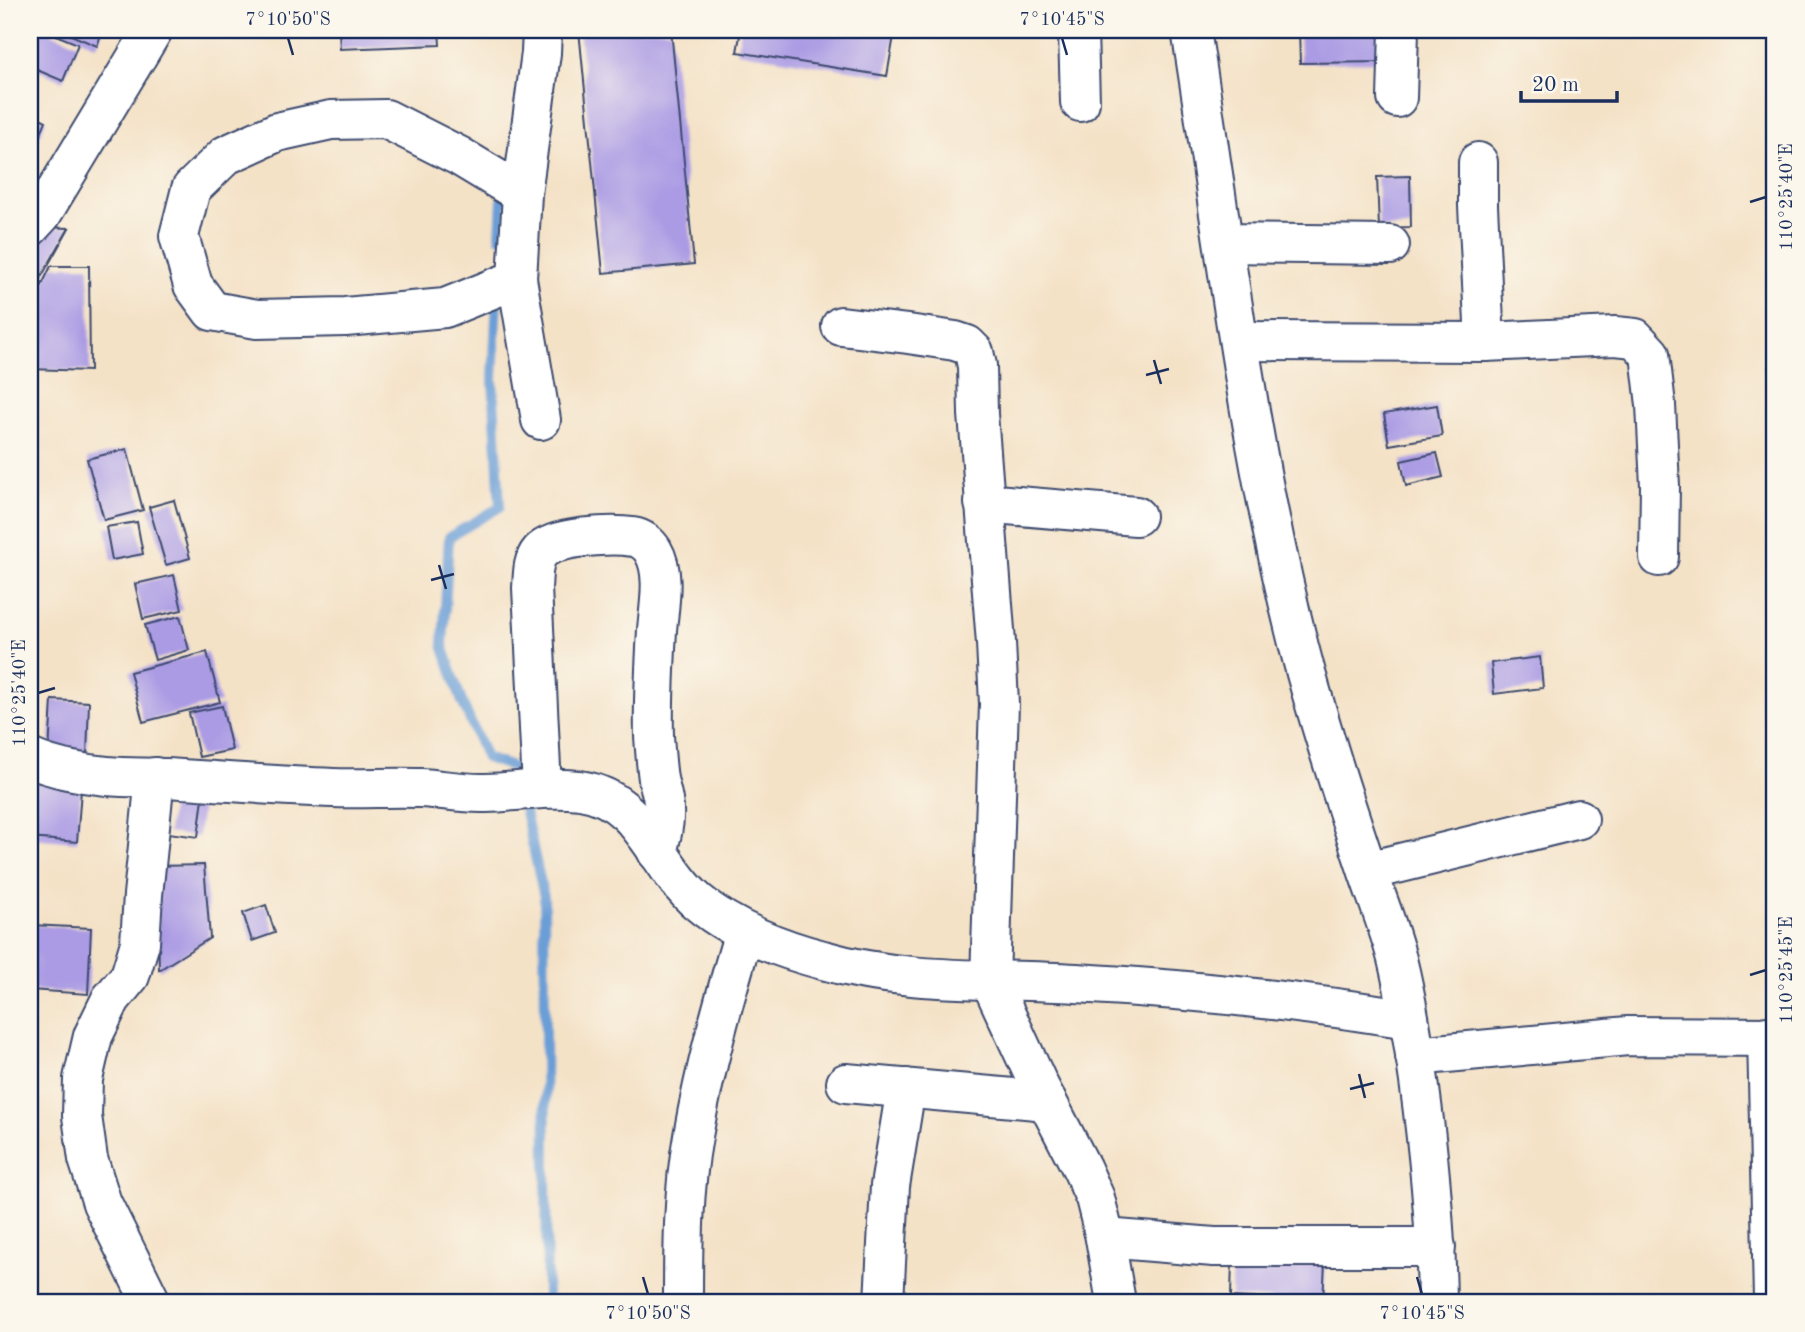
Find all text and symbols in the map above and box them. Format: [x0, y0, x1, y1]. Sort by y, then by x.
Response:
text: 7°10'50"S [245, 11, 331, 29]
text: 7°10'45"S [1019, 11, 1105, 29]
scale bar [1521, 60, 1618, 104]
text: 20 m [1532, 75, 1579, 96]
text: 110°25'40"E [1778, 143, 1796, 251]
text: 110°25'40"E [11, 639, 29, 747]
text: 110°25'45"E [1778, 916, 1796, 1024]
text: 7°10'50"S [605, 1305, 691, 1323]
text: 7°10'45"S [1379, 1305, 1465, 1323]

